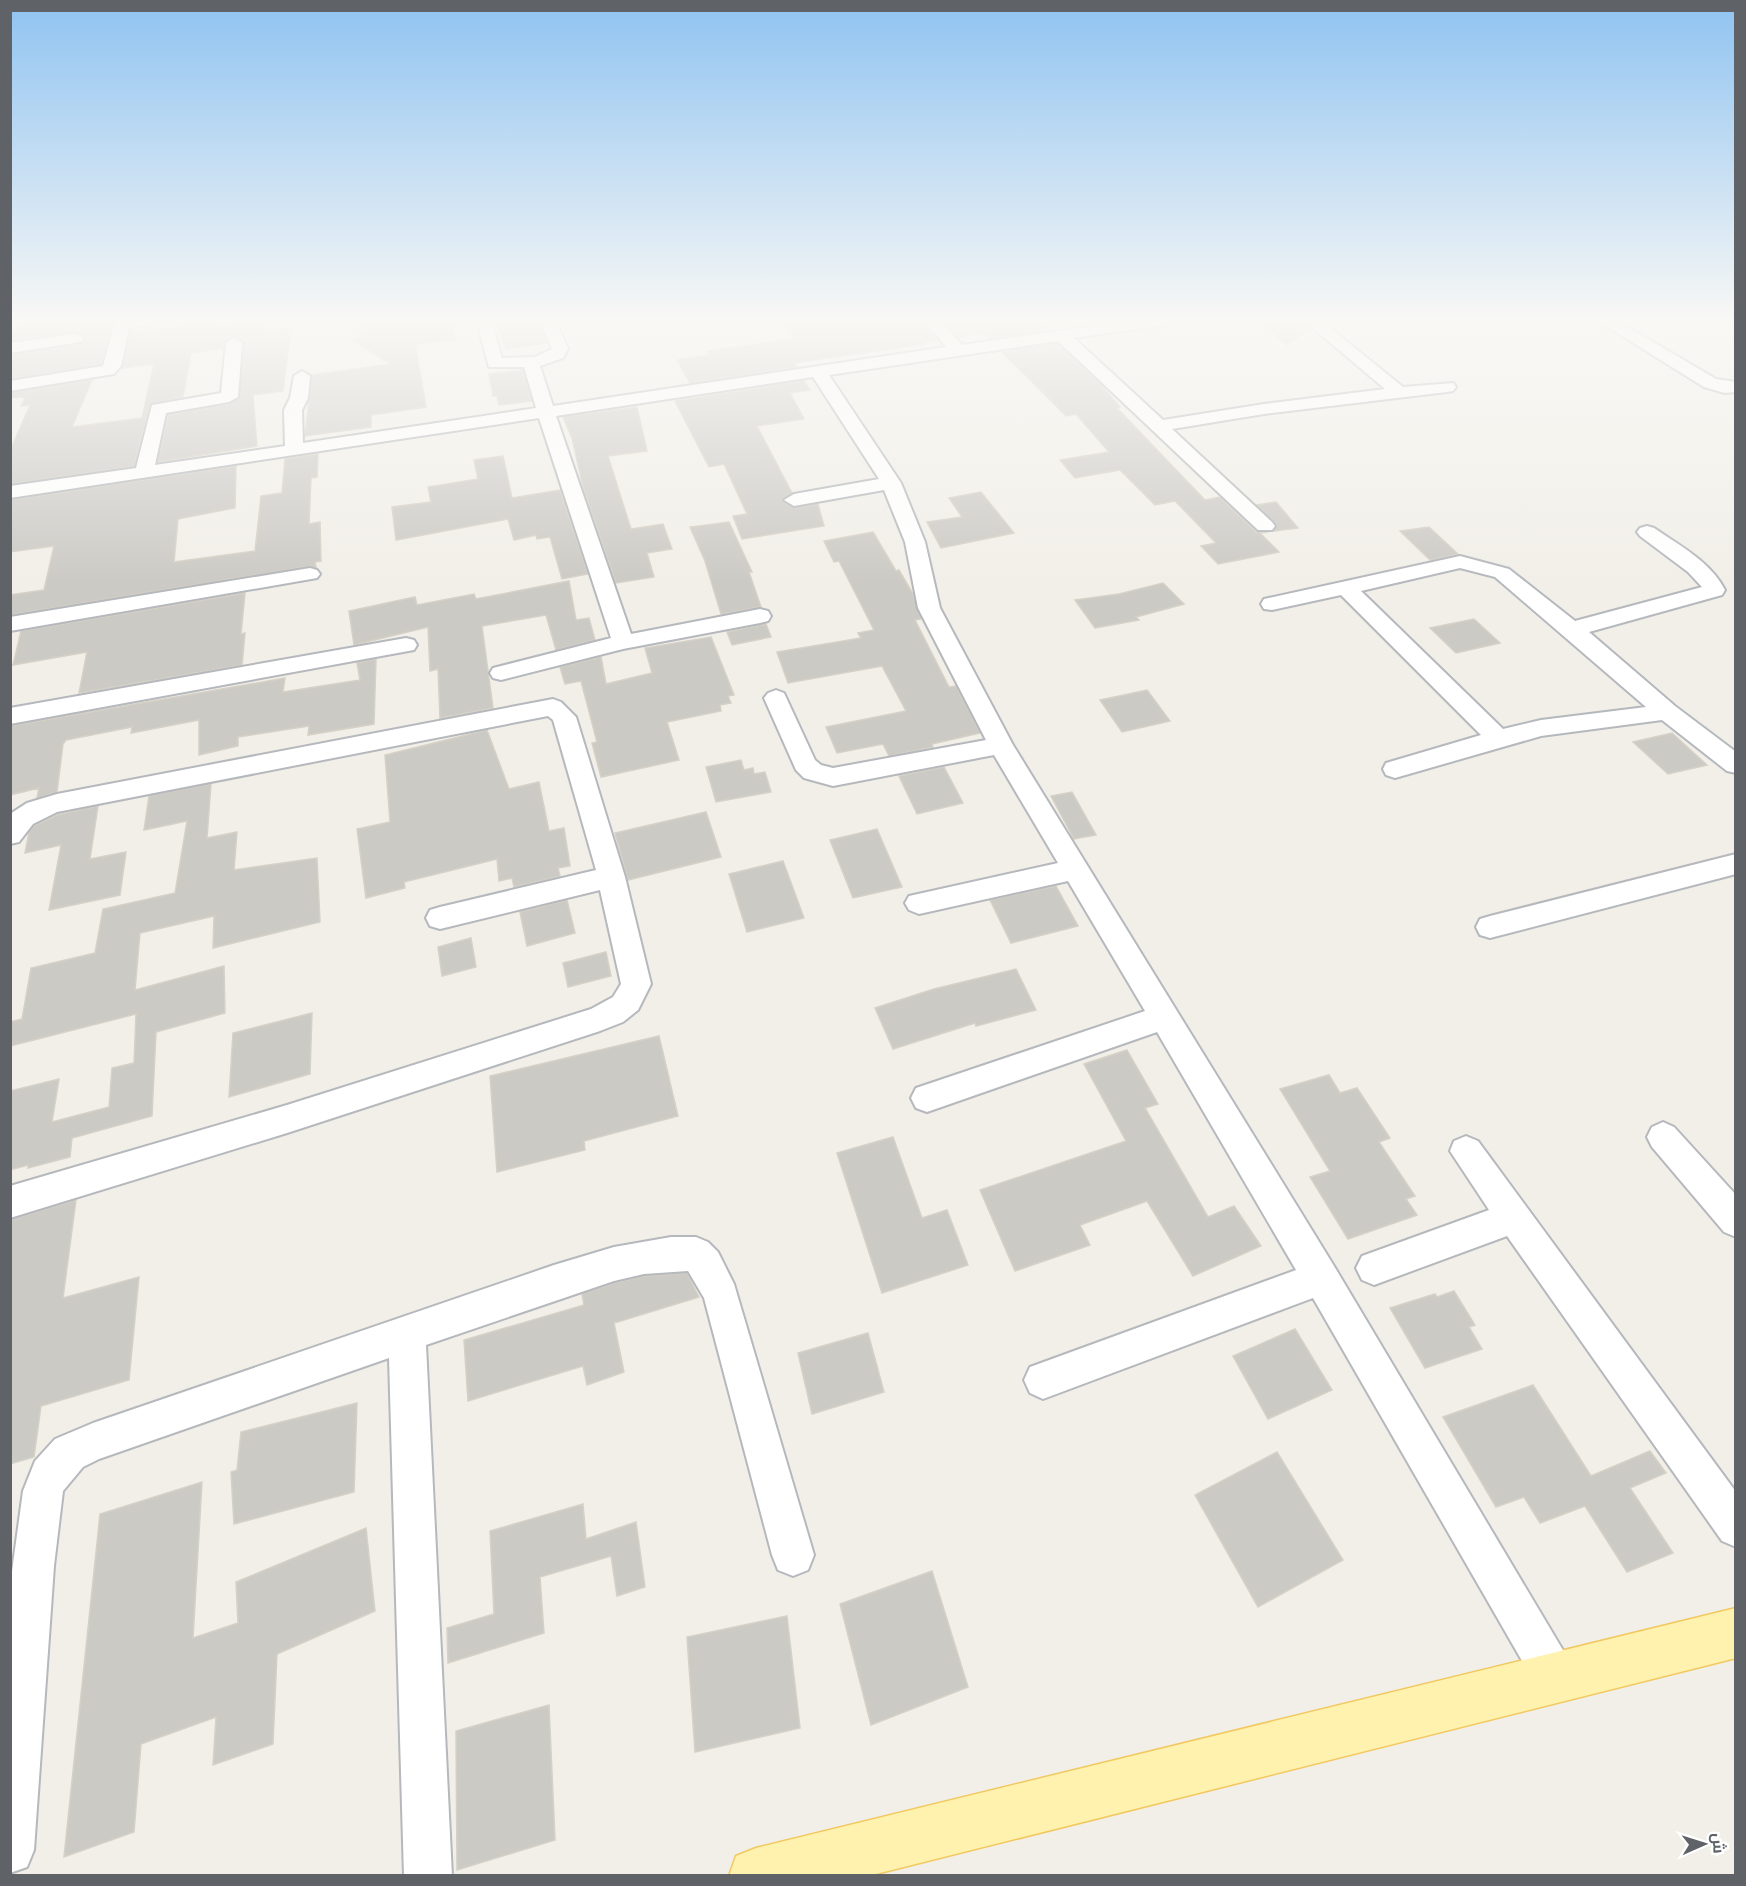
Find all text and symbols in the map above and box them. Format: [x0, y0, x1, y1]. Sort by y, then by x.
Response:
north arrow [1674, 1814, 1734, 1874]
text: ش [1707, 1832, 1730, 1854]

